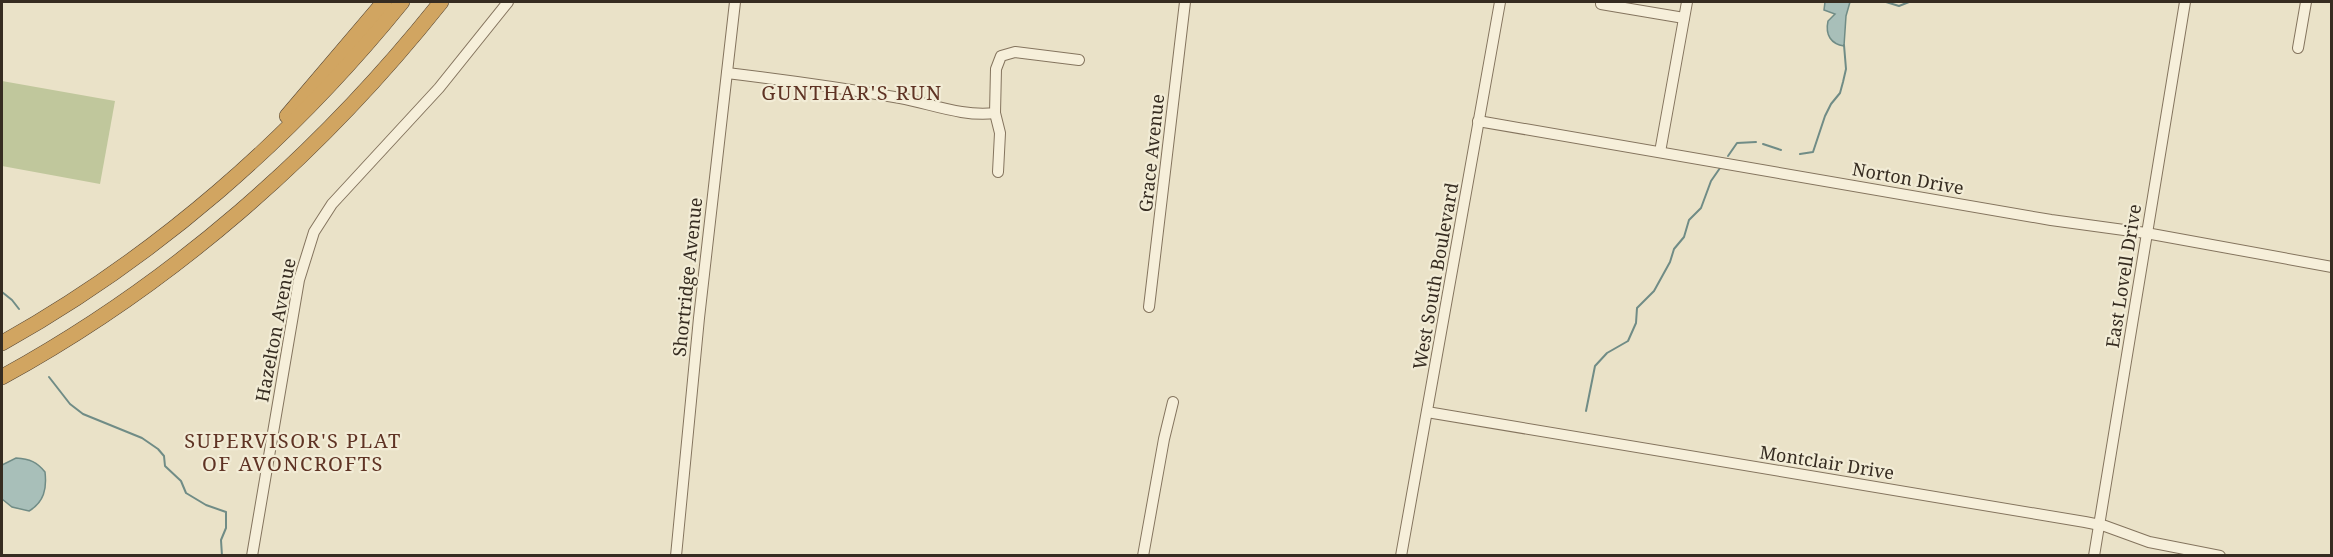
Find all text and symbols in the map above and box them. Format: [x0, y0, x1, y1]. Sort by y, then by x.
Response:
district label: GUNTHAR'S RUN [761, 79, 943, 106]
street label: Grace Avenue [1133, 93, 1169, 213]
street label: Norton Drive [1850, 156, 1966, 200]
street label: West South Boulevard [1407, 181, 1463, 371]
street label: Shortridge Avenue [667, 196, 707, 358]
street label: East Lovell Drive [2100, 202, 2146, 350]
street label: Hazelton Avenue [249, 256, 301, 404]
district label: SUPERVISOR'S PLAT OF AVONCROFTS [184, 427, 402, 477]
street label: Montclair Drive [1758, 440, 1896, 484]

